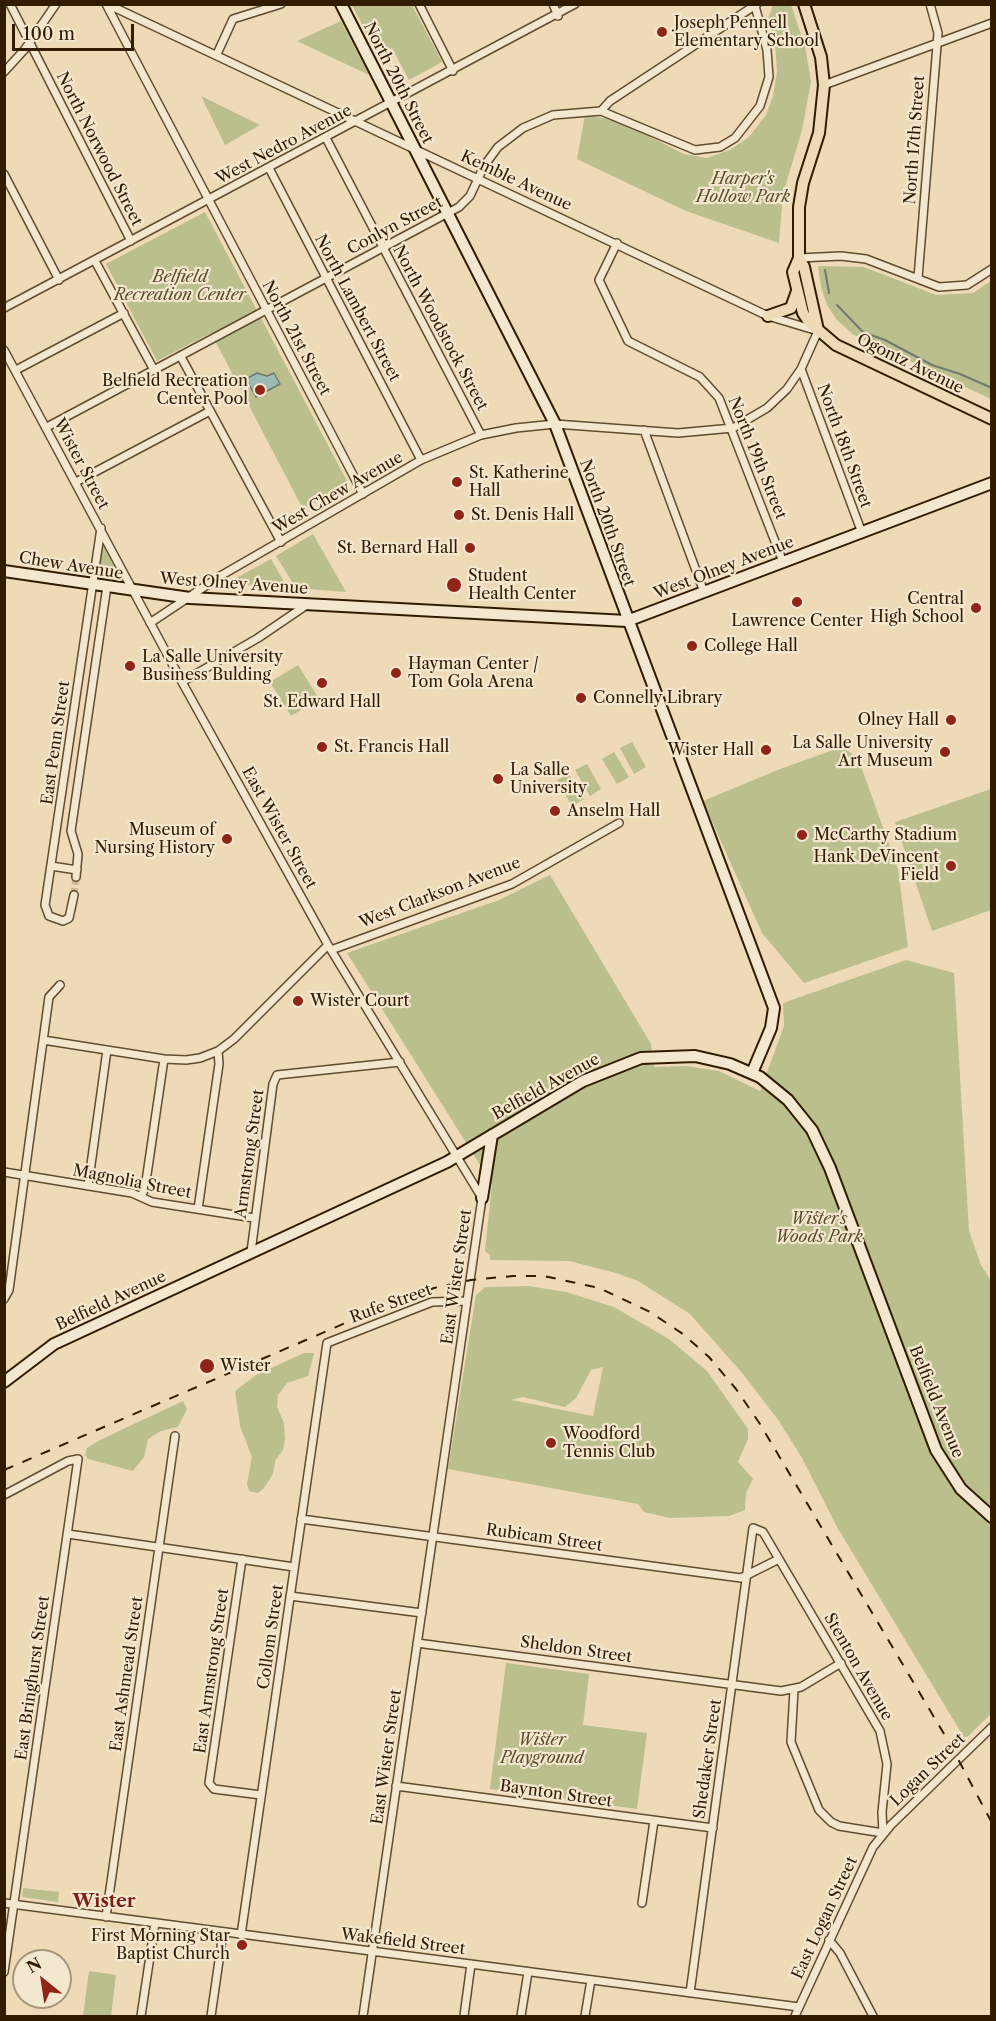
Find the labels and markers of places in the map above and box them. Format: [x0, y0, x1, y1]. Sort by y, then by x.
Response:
place label: Joseph Pennell Elementary School [674, 13, 819, 51]
marker: Joseph Pennell Elementary School [655, 25, 669, 39]
place label: Belfield Recreation Center Pool [102, 371, 248, 409]
marker: Belfield Recreation Center Pool [253, 383, 267, 397]
place label: St. Katherine Hall [469, 463, 569, 501]
marker: St. Katherine Hall [450, 475, 464, 489]
place label: St. Denis Hall [471, 505, 574, 525]
marker: St. Denis Hall [452, 508, 466, 522]
place label: St. Bernard Hall [337, 538, 458, 558]
marker: St. Bernard Hall [463, 541, 477, 555]
place label: Student Health Center [468, 566, 576, 604]
marker: Student Health Center [445, 576, 463, 594]
place label: Central High School [870, 589, 964, 627]
marker: Lawrence Center [790, 595, 804, 609]
marker: Central High School [969, 601, 983, 615]
place label: Lawrence Center [731, 611, 863, 631]
place label: College Hall [704, 636, 798, 656]
marker: College Hall [685, 639, 699, 653]
place label: La Salle University Business Bulding [142, 647, 283, 685]
place label: Hayman Center / Tom Gola Arena [408, 654, 539, 692]
marker: La Salle University Business Bulding [123, 659, 137, 673]
marker: Hayman Center / Tom Gola Arena [389, 666, 403, 680]
marker: St. Edward Hall [315, 676, 329, 690]
place label: Connelly Library [593, 688, 722, 708]
marker: Connelly Library [574, 691, 588, 705]
place label: St. Edward Hall [263, 692, 381, 712]
place label: Olney Hall [858, 710, 939, 730]
marker: Olney Hall [944, 713, 958, 727]
place label: La Salle University Art Museum [792, 733, 933, 771]
place label: St. Francis Hall [334, 737, 449, 757]
marker: St. Francis Hall [315, 740, 329, 754]
place label: Wister Hall [668, 740, 754, 760]
marker: Wister Hall [759, 743, 773, 757]
marker: La Salle University Art Museum [938, 745, 952, 759]
place label: La Salle University [510, 760, 587, 798]
marker: La Salle University [491, 772, 505, 786]
place label: Anselm Hall [567, 801, 660, 821]
marker: Anselm Hall [548, 804, 562, 818]
place label: Museum of Nursing History [94, 820, 215, 858]
place label: McCarthy Stadium [814, 825, 957, 845]
marker: McCarthy Stadium [795, 828, 809, 842]
marker: Museum of Nursing History [220, 832, 234, 846]
place label: Hank DeVincent Field [814, 847, 939, 885]
marker: Hank DeVincent Field [944, 859, 958, 873]
place label: Wister Court [310, 991, 409, 1011]
marker: Wister Court [291, 994, 305, 1008]
place label: Wister [220, 1356, 271, 1376]
marker: Wister [198, 1357, 216, 1375]
place label: Woodford Tennis Club [563, 1424, 655, 1462]
marker: Woodford Tennis Club [544, 1436, 558, 1450]
place label: First Morning Star Baptist Church [91, 1926, 230, 1964]
marker: First Morning Star Baptist Church [235, 1938, 249, 1952]

